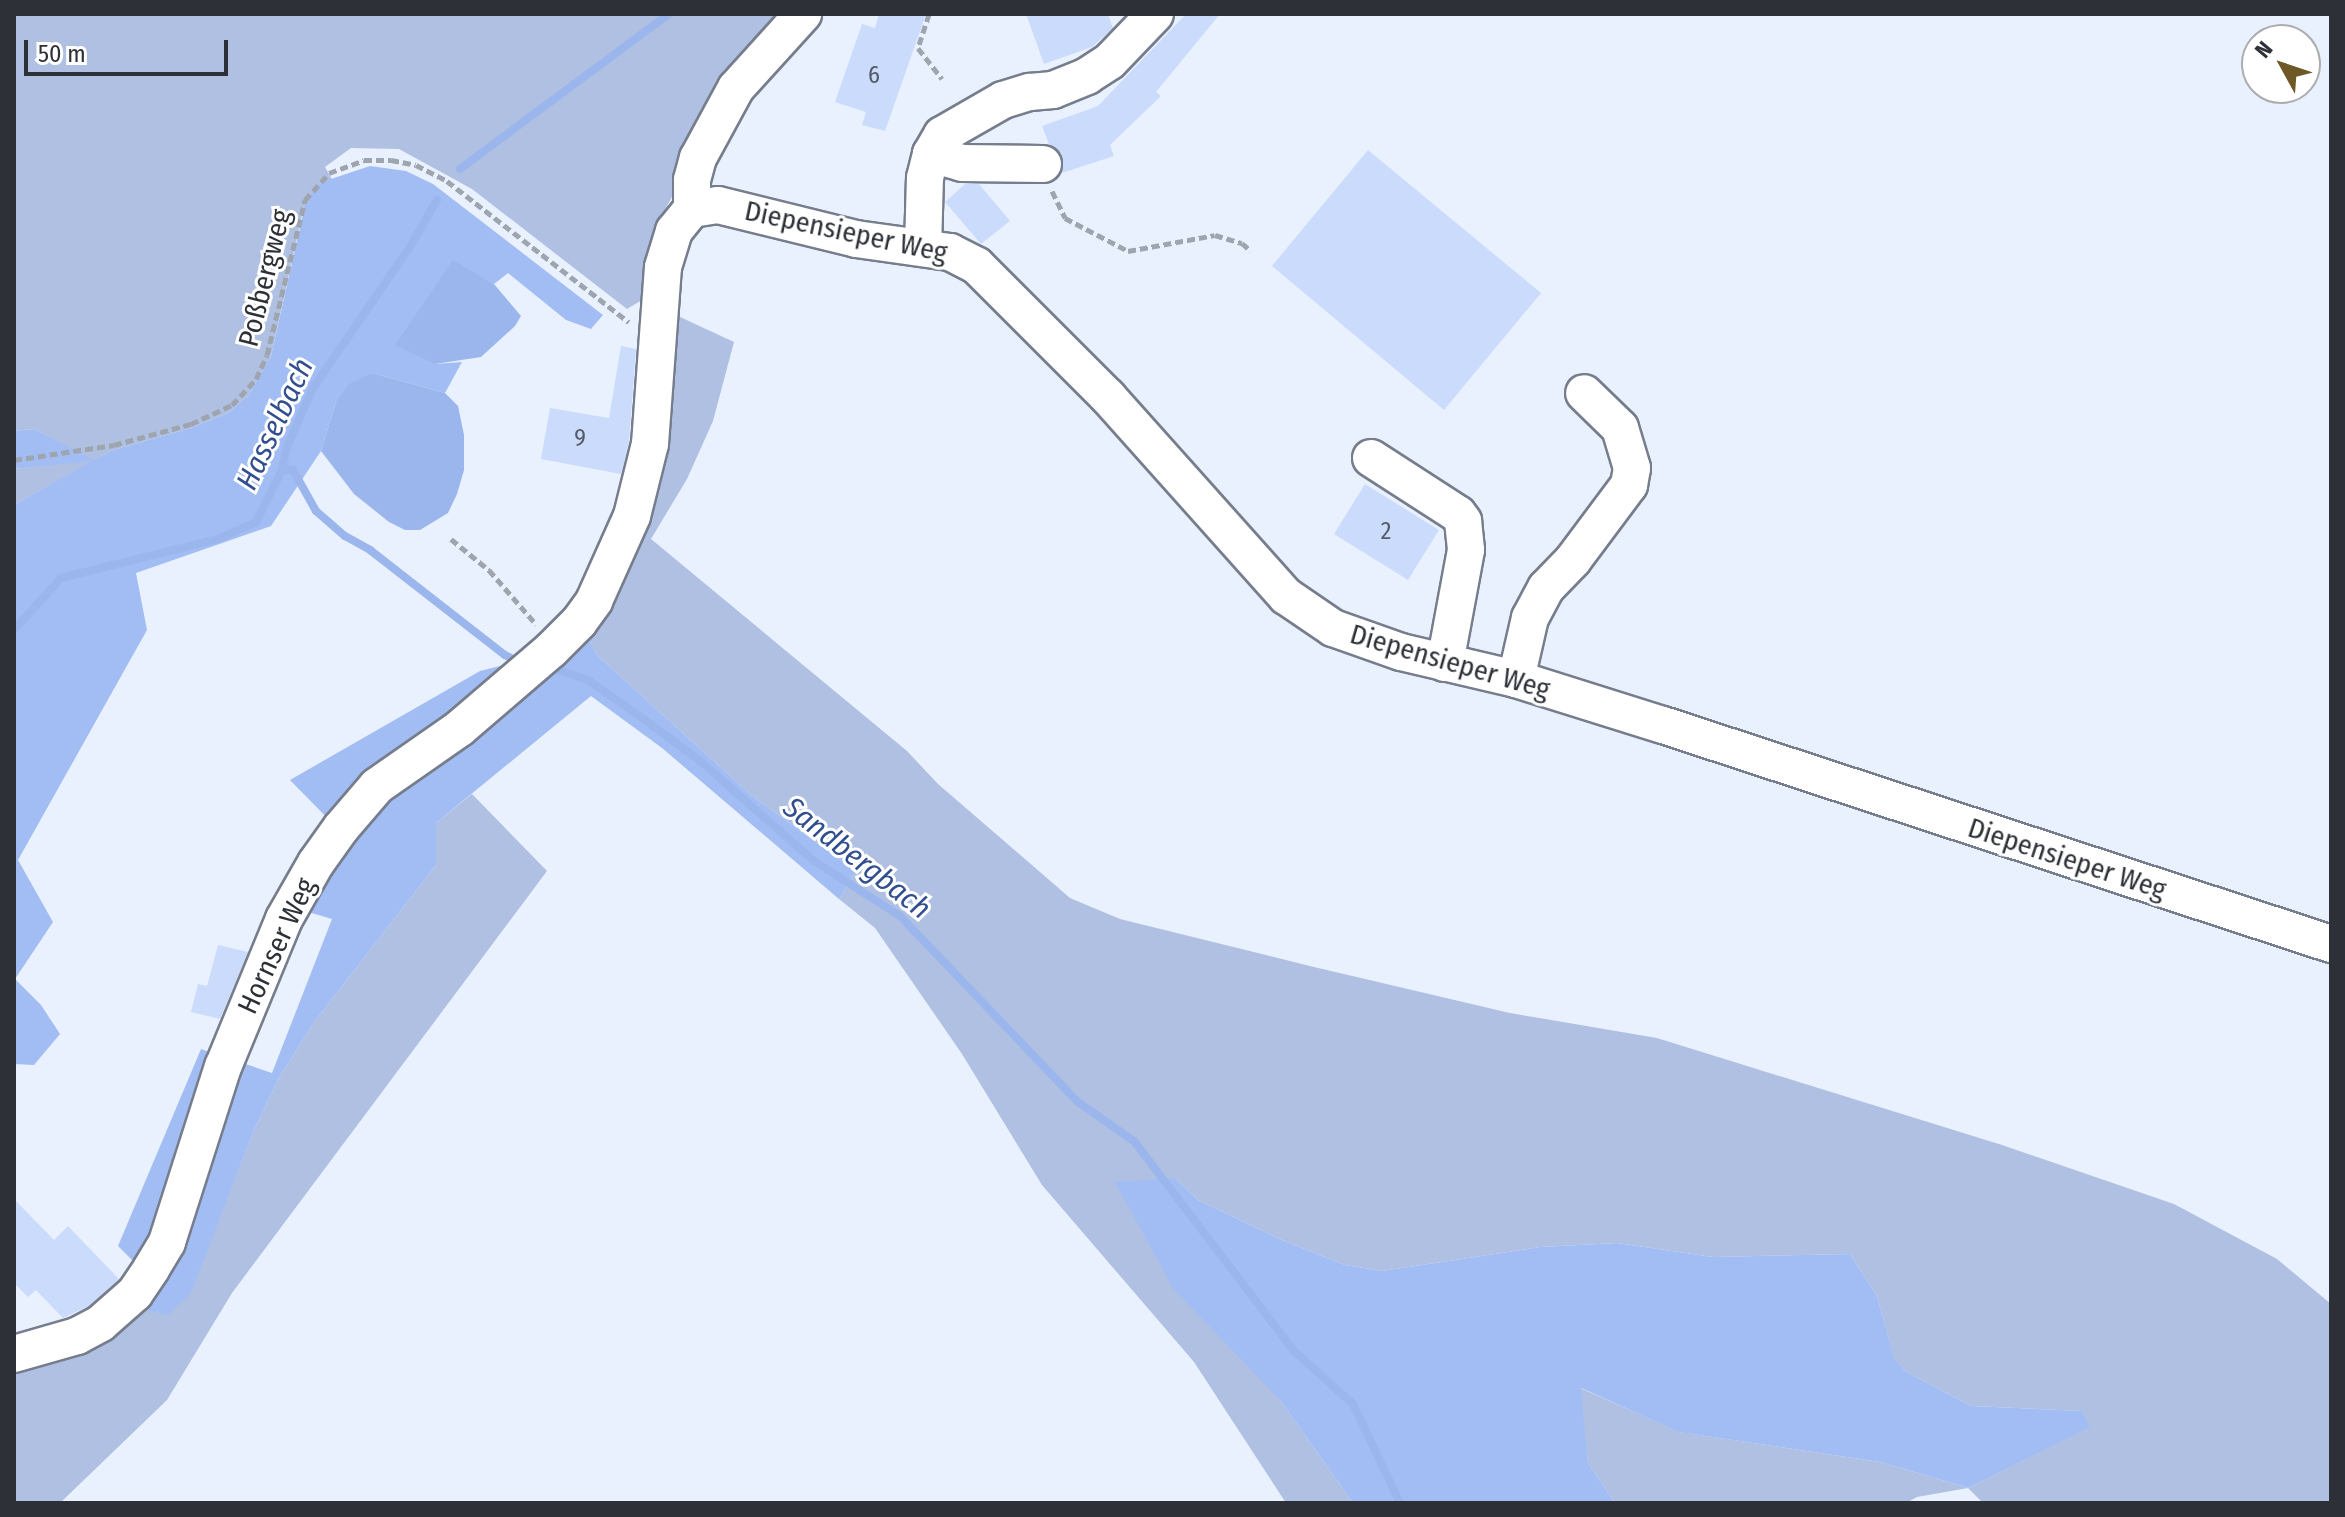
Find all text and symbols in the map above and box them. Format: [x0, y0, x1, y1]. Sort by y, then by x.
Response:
scale bar [28, 24, 232, 74]
north arrow [2241, 24, 2321, 104]
text: N [2249, 36, 2278, 63]
text: 50 m [38, 40, 86, 68]
house number: 6 [868, 62, 880, 90]
street label: Diepensieper Weg [742, 194, 950, 270]
street label: Poßbergweg [232, 206, 298, 350]
water label: Hasselbach [229, 353, 321, 495]
house number: 9 [574, 425, 586, 453]
house number: 2 [1381, 518, 1391, 546]
street label: Diepensieper Weg [1346, 617, 1554, 707]
water label: Sandbergbach [776, 789, 938, 927]
street label: Diepensieper Weg [1964, 811, 2170, 907]
street label: Hornser Weg [231, 873, 323, 1019]

